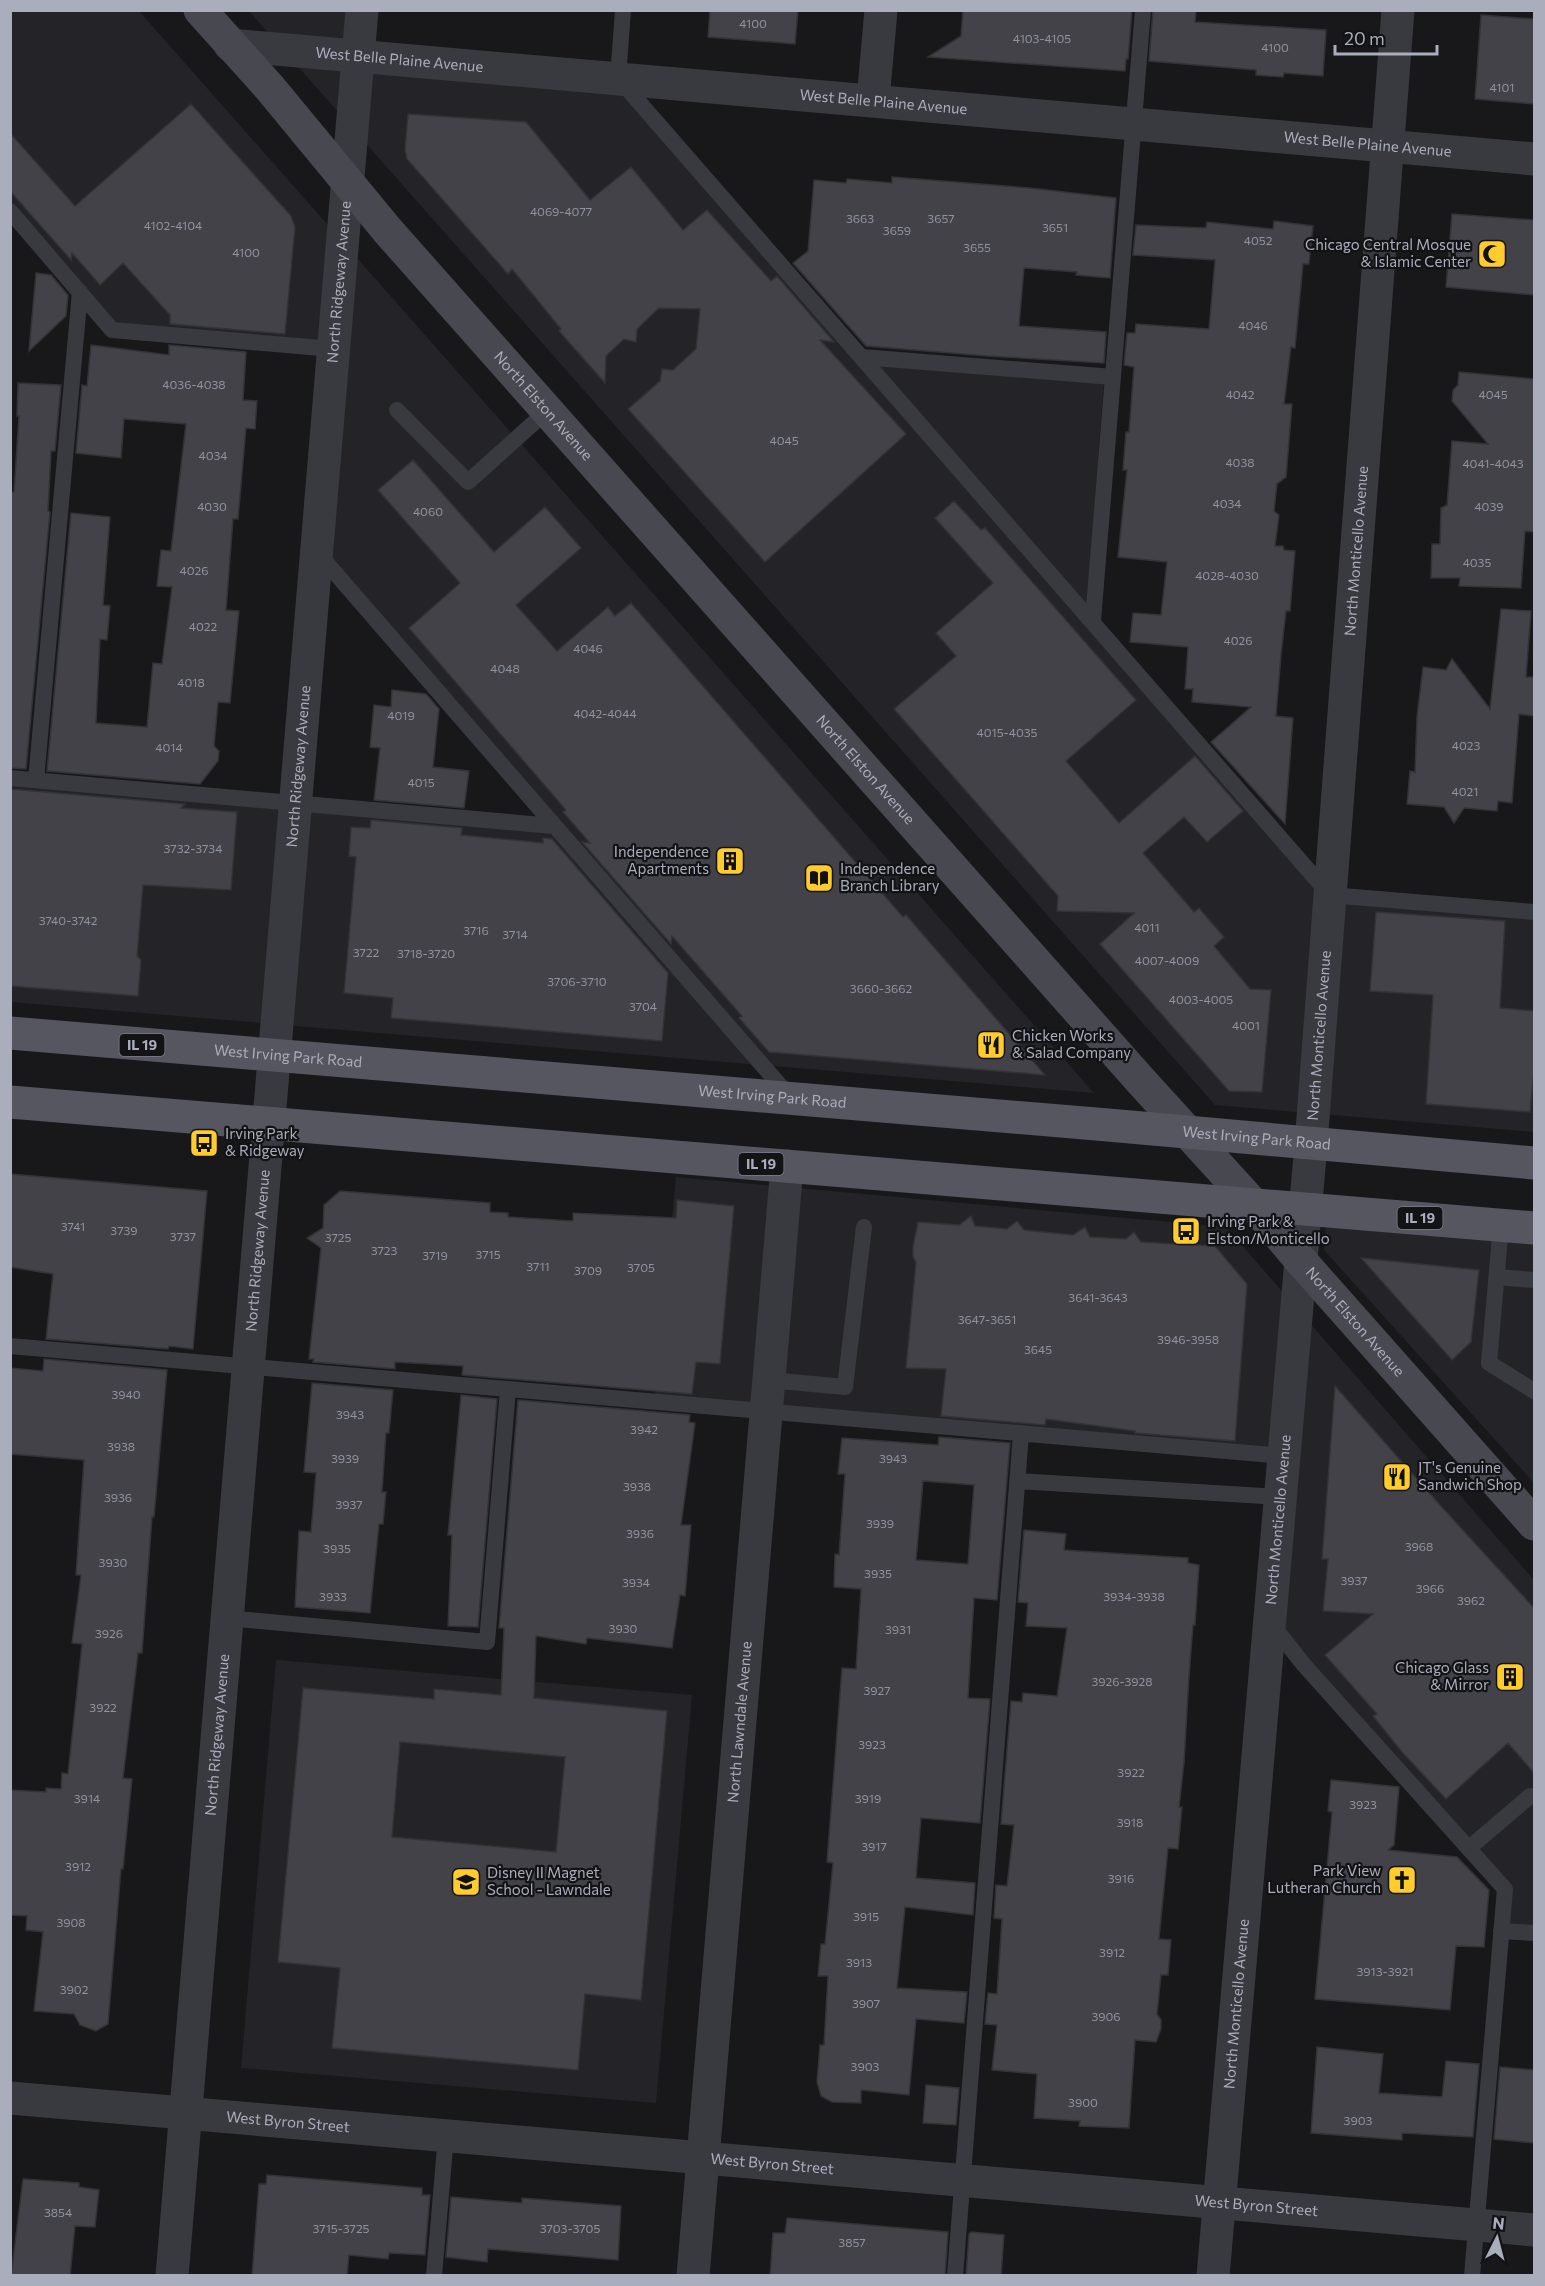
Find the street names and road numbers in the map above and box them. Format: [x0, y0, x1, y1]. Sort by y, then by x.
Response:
street label: West Belle Plaine Avenue [315, 43, 484, 75]
street label: West Belle Plaine Avenue [799, 85, 968, 117]
street label: West Belle Plaine Avenue [1283, 127, 1453, 160]
street label: North Ridgeway Avenue [322, 200, 354, 364]
street label: North Elston Avenue [491, 347, 597, 464]
street label: North Monticello Avenue [1340, 465, 1371, 637]
street label: North Ridgeway Avenue [282, 684, 313, 848]
street label: North Elston Avenue [813, 711, 919, 828]
street label: North Monticello Avenue [1303, 950, 1334, 1121]
road number: IL 19 [120, 1034, 164, 1056]
street label: West Irving Park Road [213, 1040, 363, 1070]
street label: West Irving Park Road [698, 1081, 847, 1111]
street label: West Irving Park Road [1182, 1122, 1332, 1153]
road number: IL 19 [738, 1153, 783, 1175]
street label: North Ridgeway Avenue [241, 1169, 273, 1332]
road number: IL 19 [1398, 1207, 1442, 1229]
street label: North Elston Avenue [1303, 1263, 1409, 1380]
street label: North Monticello Avenue [1261, 1434, 1294, 1606]
street label: North Lawndale Avenue [723, 1640, 755, 1803]
street label: North Ridgeway Avenue [201, 1653, 232, 1817]
street label: North Monticello Avenue [1219, 1918, 1252, 2090]
street label: West Byron Street [226, 2107, 351, 2135]
street label: West Byron Street [710, 2149, 835, 2177]
street label: West Byron Street [1194, 2191, 1319, 2219]

